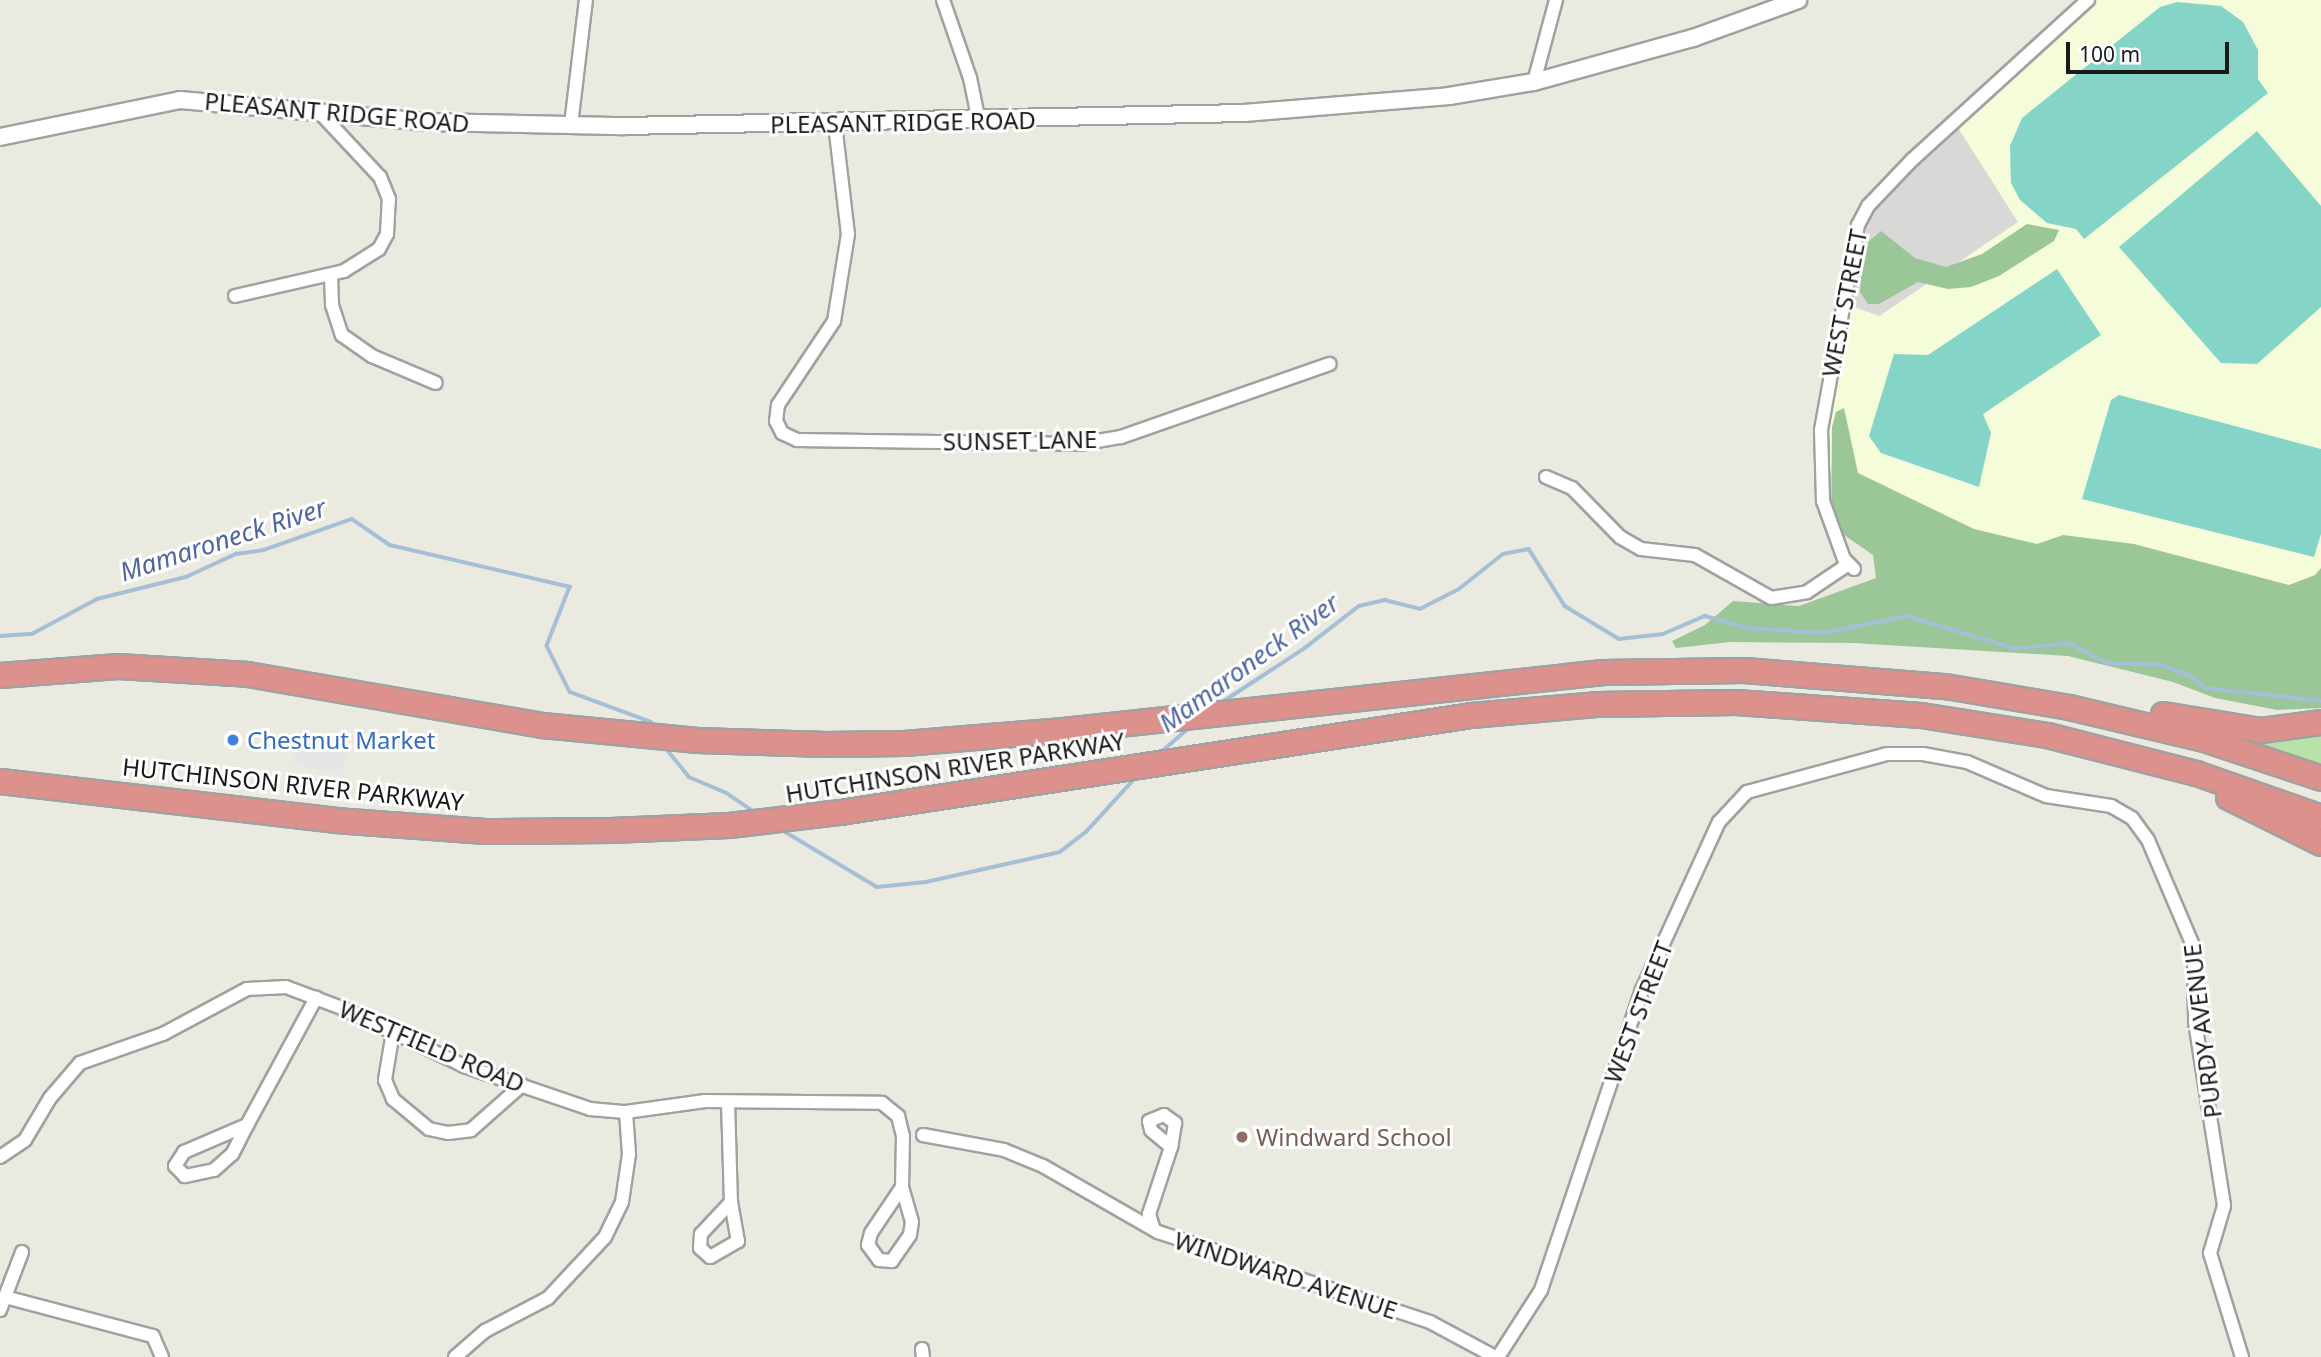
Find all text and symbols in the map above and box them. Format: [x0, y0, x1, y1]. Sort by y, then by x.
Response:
scale bar [2069, 28, 2232, 72]
text: 100 m [2079, 40, 2140, 68]
street label: PLEASANT RIDGE ROAD [203, 86, 471, 138]
street label: PLEASANT RIDGE ROAD [770, 105, 1036, 139]
street label: WEST STREET [1816, 227, 1872, 379]
street label: SUNSET LANE [942, 424, 1098, 456]
water label: Mamaroneck River [116, 492, 330, 588]
water label: Mamaroneck River [1153, 587, 1345, 739]
place label: Chestnut Market [247, 726, 435, 754]
street label: HUTCHINSON RIVER PARKWAY [783, 726, 1127, 808]
marker: Chestnut Market [225, 732, 241, 748]
street label: HUTCHINSON RIVER PARKWAY [121, 752, 465, 816]
street label: WEST STREET [1598, 937, 1678, 1087]
street label: PURDY AVENUE [2177, 942, 2227, 1120]
street label: WESTFIELD ROAD [335, 994, 529, 1098]
place label: Windward School [1256, 1123, 1452, 1151]
marker: Windward School [1234, 1129, 1250, 1145]
street label: WINDWARD AVENUE [1171, 1225, 1401, 1325]

